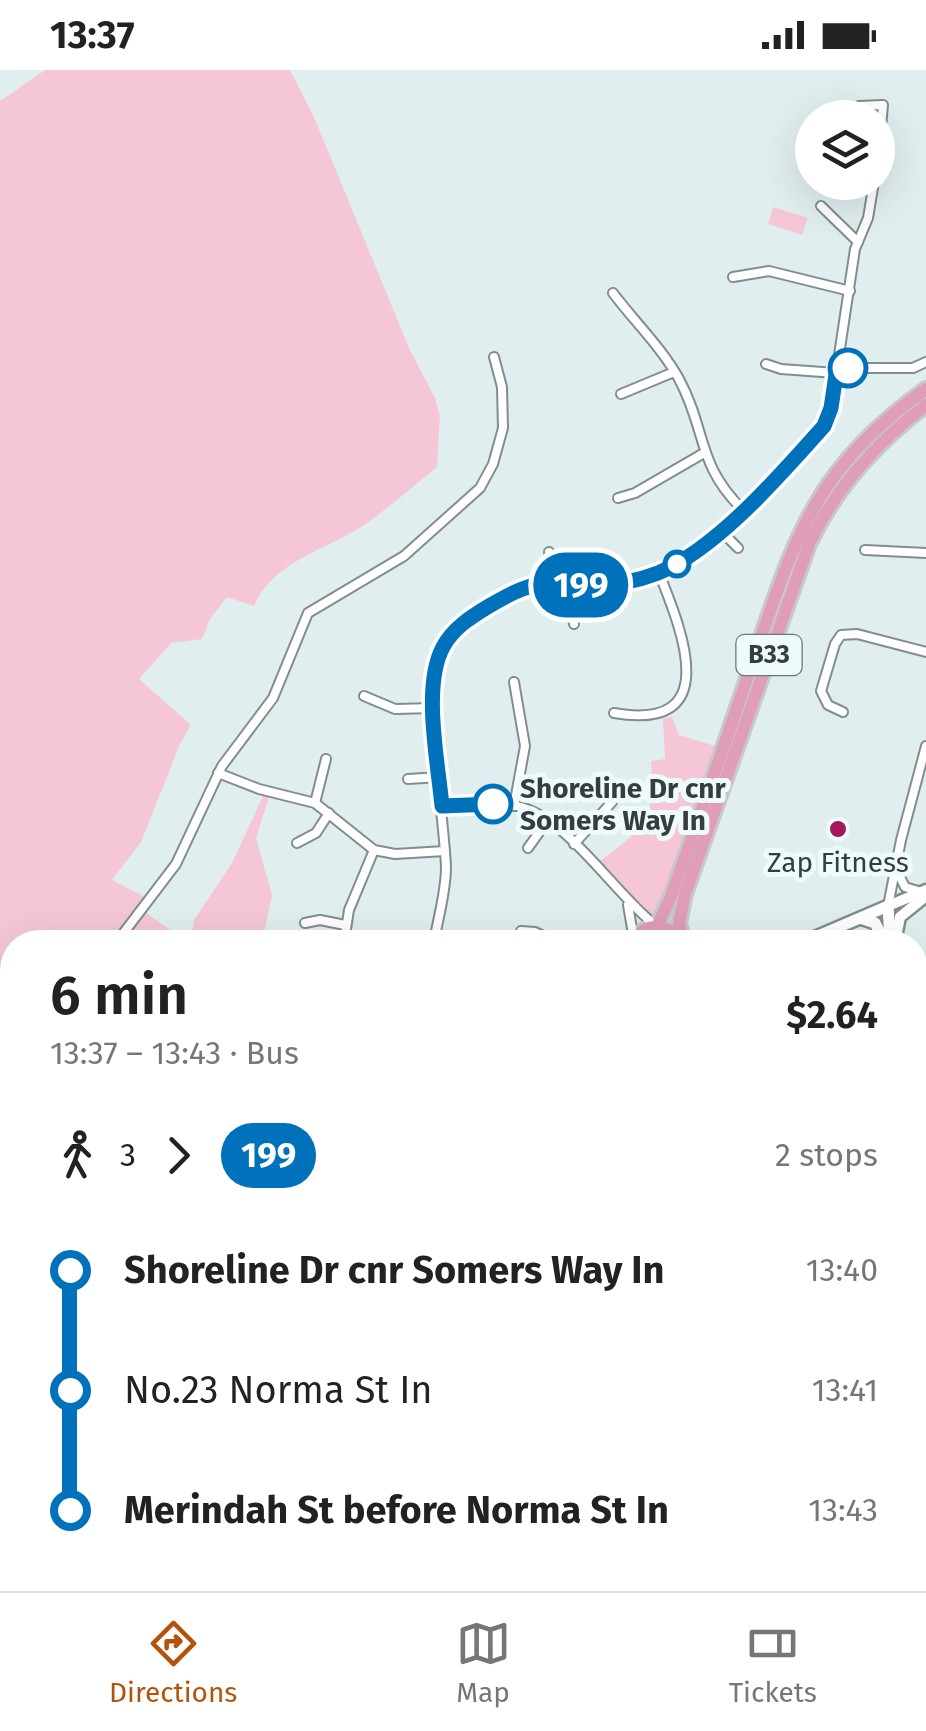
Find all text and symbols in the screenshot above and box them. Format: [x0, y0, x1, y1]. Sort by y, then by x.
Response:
text: 13:37 [50, 12, 134, 58]
map controls [795, 100, 895, 200]
button: layers [795, 100, 895, 200]
unlabelled marker [829, 349, 867, 387]
unlabelled marker [664, 551, 690, 577]
line badge: 199 [524, 552, 638, 618]
text: 199 [553, 564, 609, 606]
road number: B33 [736, 635, 802, 675]
place label: Shoreline Dr cnr Somers Way In [520, 772, 726, 837]
marker: Shoreline Dr cnr Somers Way In [474, 785, 512, 823]
marker: Zap Fitness [827, 818, 849, 840]
place label: Zap Fitness [767, 846, 909, 879]
text: 6 min [50, 963, 188, 1029]
text: $2.64 [786, 992, 878, 1038]
text: 13:37 – 13:43 · Bus [50, 1034, 299, 1072]
icon: walk [50, 1128, 105, 1183]
icon: forward [151, 1128, 206, 1183]
text: 199 [241, 1134, 296, 1176]
text: 3 [120, 1136, 136, 1174]
text: 2 stops [775, 1136, 878, 1174]
text: Shoreline Dr cnr Somers Way In [124, 1247, 664, 1293]
text: 13:40 [806, 1251, 878, 1289]
text: No.23 Norma St In [124, 1367, 433, 1413]
text: 13:41 [812, 1371, 878, 1409]
text: Merindah St before Norma St In [124, 1487, 669, 1533]
text: 13:43 [808, 1491, 878, 1529]
tab: Directions [109, 1616, 237, 1709]
tab: Map [456, 1616, 511, 1709]
tab: Tickets [729, 1616, 817, 1709]

